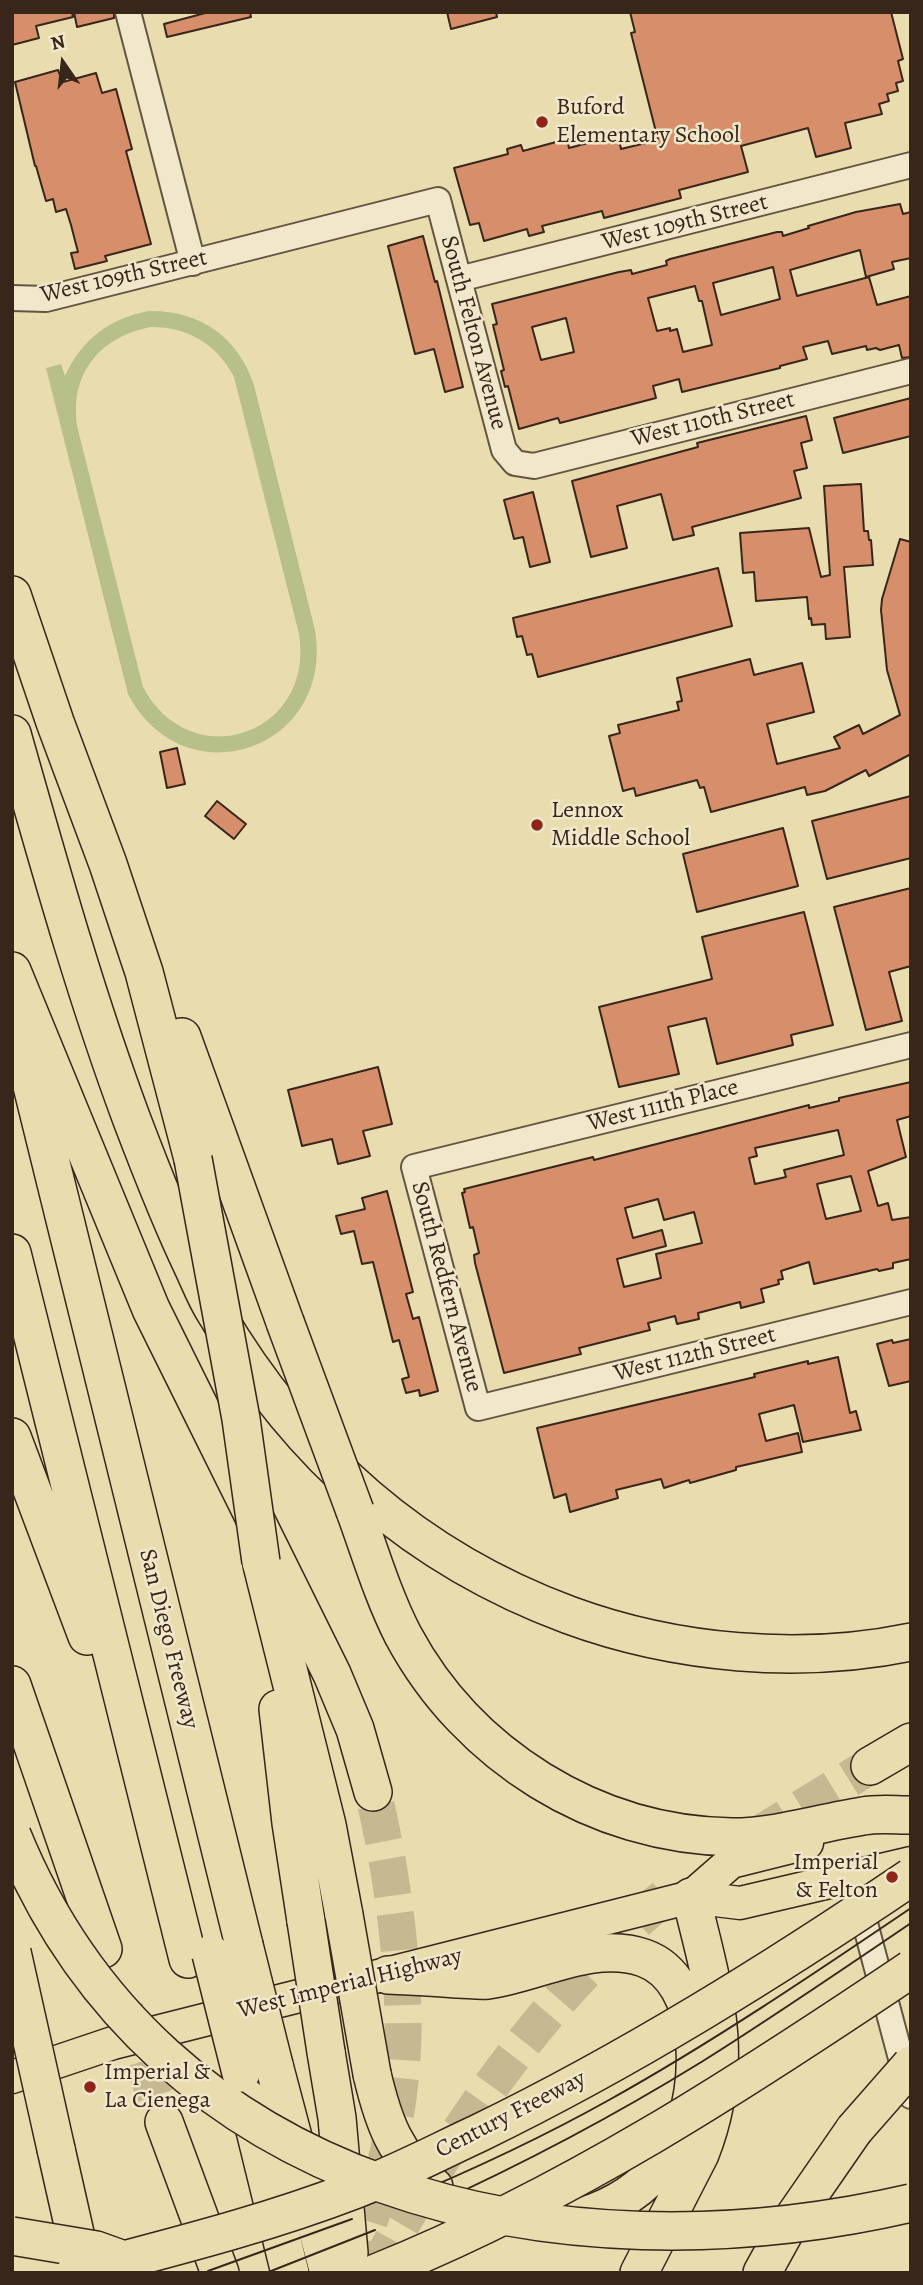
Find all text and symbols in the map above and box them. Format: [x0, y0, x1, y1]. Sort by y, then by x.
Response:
north arrow [28, 28, 98, 98]
text: N [48, 28, 68, 57]
place label: Buford Elementary School [556, 94, 740, 150]
marker: Buford Elementary School [534, 114, 550, 130]
street label: West 109th Street [599, 188, 771, 258]
street label: South Felton Avenue [433, 233, 513, 433]
street label: West 109th Street [38, 244, 210, 310]
street label: West 110th Street [628, 386, 798, 454]
place label: Lennox Middle School [551, 797, 690, 853]
marker: Lennox Middle School [529, 817, 545, 833]
street label: West 111th Place [585, 1073, 741, 1139]
street label: South Redfern Avenue [404, 1178, 488, 1396]
street label: West 112th Street [611, 1321, 779, 1389]
street label: San Diego Freeway [132, 1546, 204, 1732]
place label: Imperial & Felton [793, 1849, 878, 1905]
marker: Imperial & Felton [884, 1869, 900, 1885]
street label: West Imperial Highway [235, 1942, 465, 2026]
place label: Imperial & La Cienega [104, 2059, 211, 2115]
street label: Century Freeway [431, 2065, 591, 2165]
marker: Imperial & La Cienega [82, 2079, 98, 2095]

